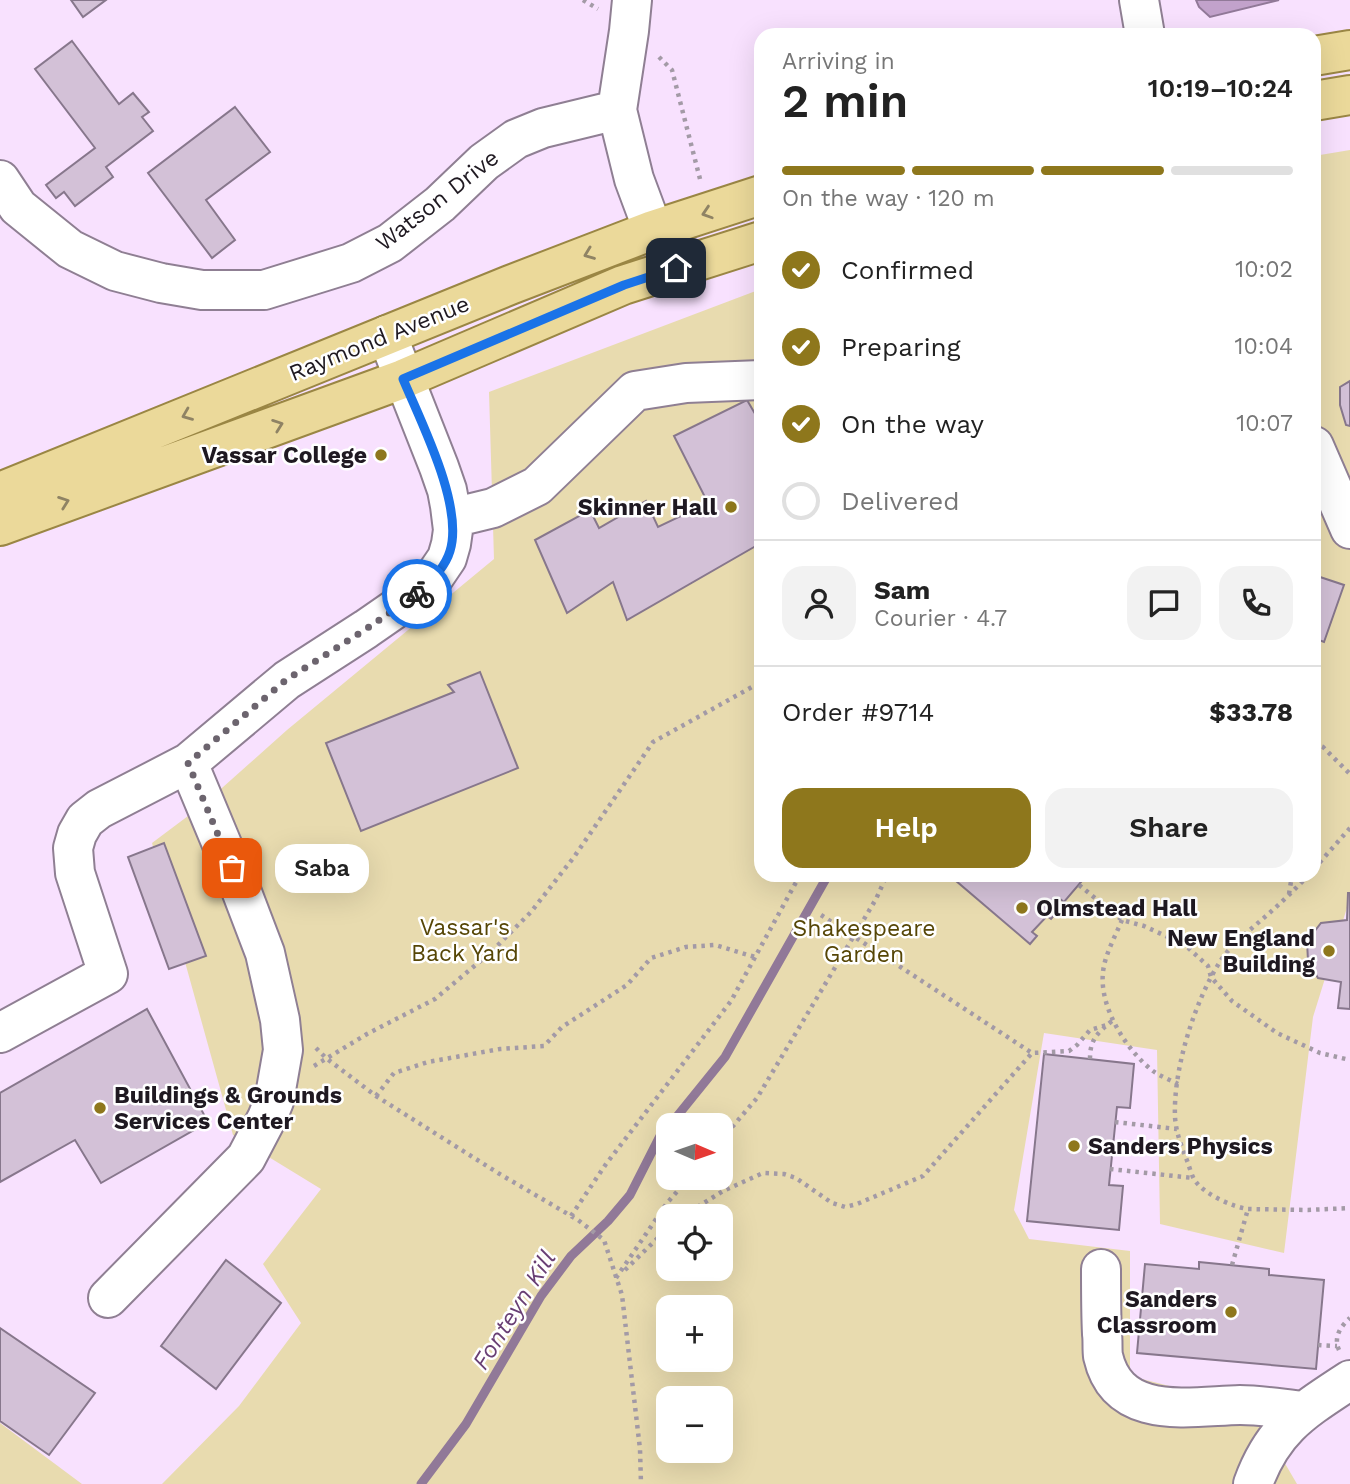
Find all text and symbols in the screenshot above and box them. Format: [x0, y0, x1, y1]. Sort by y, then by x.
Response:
text: Arriving in [782, 48, 895, 75]
text: 10:19–10:24 [1148, 73, 1293, 103]
text: 2 min [782, 74, 908, 128]
street label: Watson Drive [370, 144, 504, 257]
text: On the way · 120 m [782, 185, 995, 212]
one-way arrow [701, 204, 713, 219]
pin [646, 238, 706, 298]
one-way arrow [584, 246, 596, 260]
icon: home [657, 249, 695, 287]
icon: check [782, 251, 820, 289]
text: Confirmed [841, 255, 974, 285]
text: 10:02 [1235, 256, 1293, 283]
street label: Raymond Avenue [285, 290, 473, 387]
icon: check [782, 328, 820, 366]
text: Preparing [841, 332, 961, 362]
text: 10:04 [1235, 333, 1293, 360]
icon: check [782, 405, 820, 443]
one-way arrow [181, 407, 194, 421]
text: On the way [841, 409, 984, 439]
text: 10:07 [1236, 410, 1293, 437]
one-way arrow [271, 419, 283, 433]
place label: Vassar College [201, 442, 367, 469]
marker: Vassar College [373, 447, 389, 463]
text: Delivered [841, 486, 960, 516]
place label: Skinner Hall [578, 494, 717, 521]
one-way arrow [57, 497, 69, 511]
marker: Skinner Hall [723, 499, 739, 515]
courier [382, 559, 452, 629]
button: person [782, 566, 856, 640]
button: chat [1127, 566, 1201, 640]
button: phone [1219, 566, 1293, 640]
icon: bike [398, 575, 436, 613]
text: Sam [874, 575, 930, 605]
text: Courier · 4.7 [874, 605, 1007, 632]
text: Order #9714 [782, 697, 934, 727]
text: $33.78 [1209, 697, 1293, 727]
button: Help [782, 788, 1031, 868]
button: Share [1045, 788, 1293, 868]
pin [202, 838, 262, 898]
callout: Saba [274, 844, 368, 892]
icon: bag [213, 849, 251, 887]
text: Saba [294, 855, 350, 882]
place label: Olmstead Hall [1036, 895, 1198, 922]
marker: Olmstead Hall [1014, 900, 1030, 916]
park label: Vassar's Back Yard [411, 914, 519, 967]
park label: Shakespeare Garden [792, 915, 936, 968]
place label: New England Building [1167, 925, 1315, 978]
marker: New England Building [1321, 943, 1337, 959]
place label: Buildings & Grounds Services Center [114, 1082, 342, 1135]
marker: Buildings & Grounds Services Center [92, 1100, 108, 1116]
north arrow [656, 1113, 733, 1190]
map controls [656, 1113, 733, 1463]
place label: Sanders Physics [1088, 1133, 1273, 1160]
marker: Sanders Physics [1066, 1138, 1082, 1154]
button: locate [656, 1204, 733, 1281]
water label: Fonteyn Kill [466, 1245, 562, 1375]
place label: Sanders Classroom [1097, 1286, 1217, 1339]
button: + [656, 1295, 733, 1372]
marker: Sanders Classroom [1223, 1304, 1239, 1320]
button: − [656, 1386, 733, 1463]

